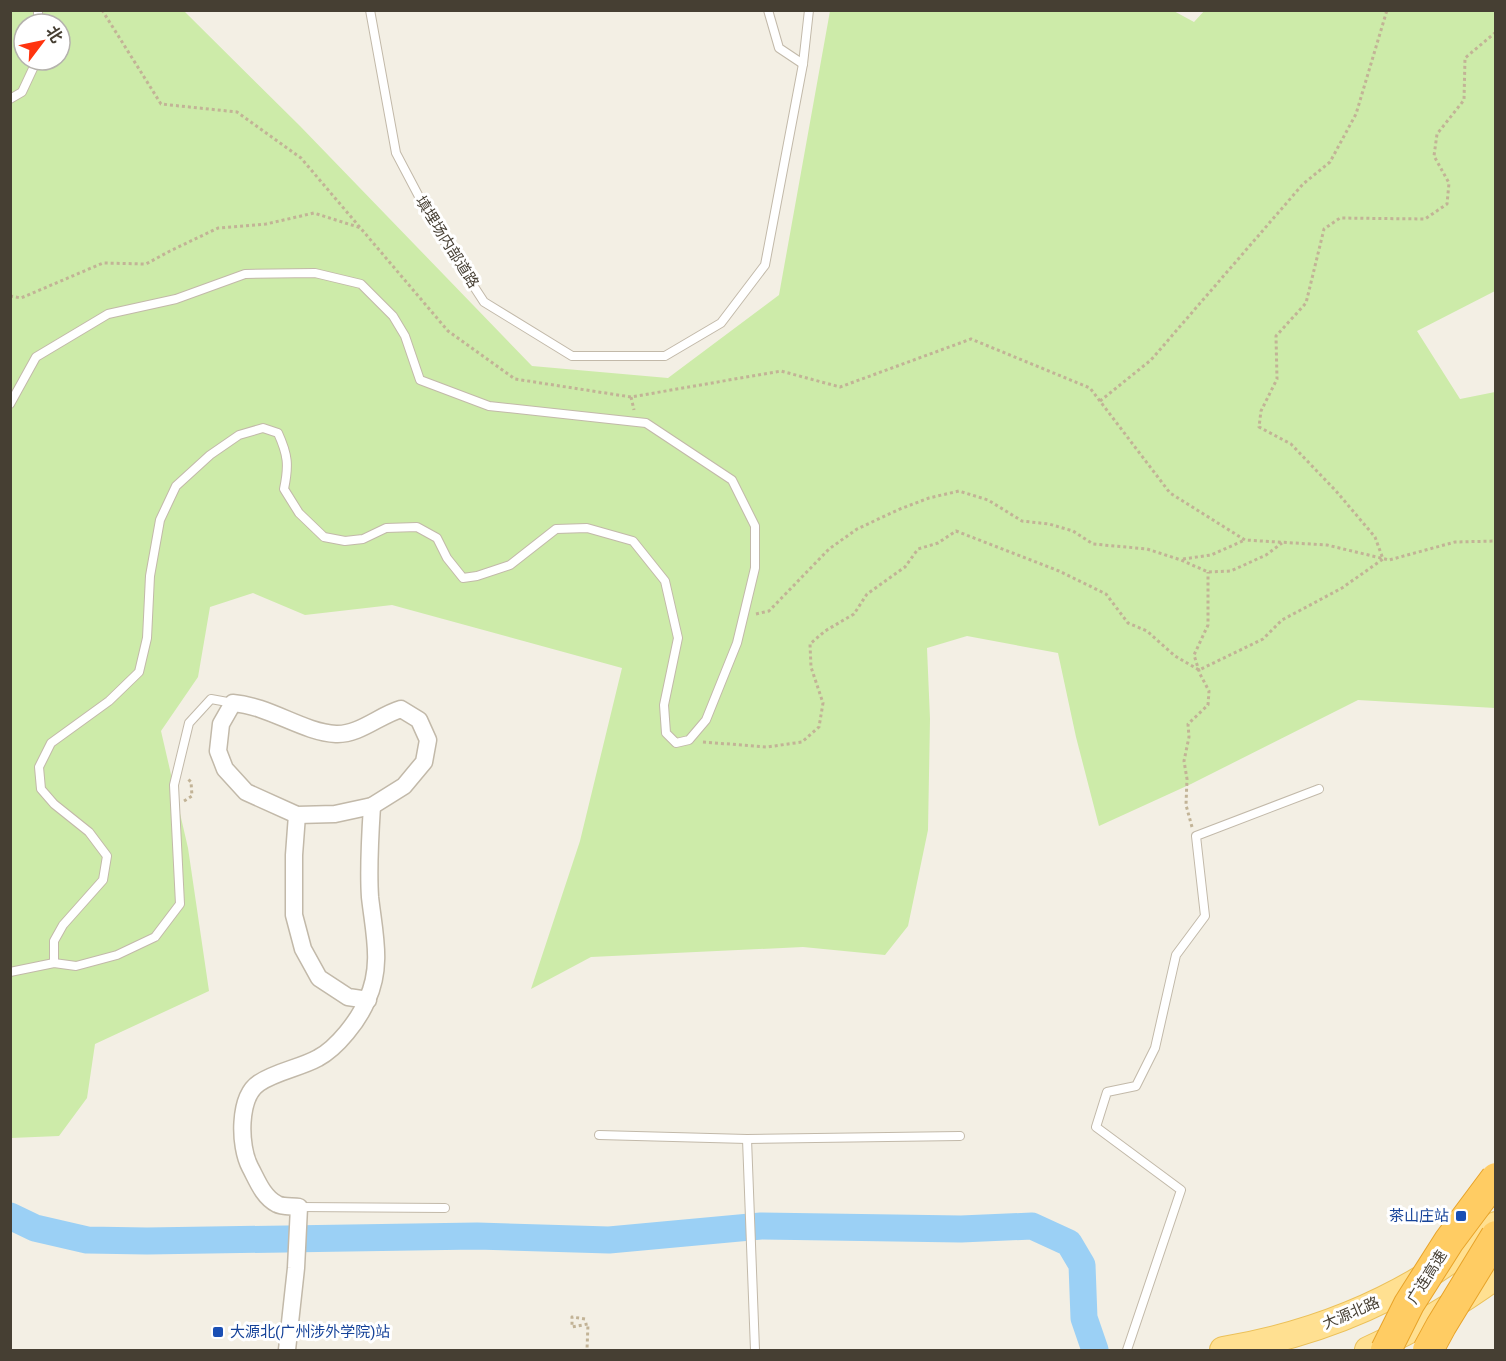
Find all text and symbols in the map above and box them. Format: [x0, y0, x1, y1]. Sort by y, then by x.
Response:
north arrow [12, 12, 72, 72]
text: 北 [42, 22, 67, 46]
street label: 填埋场内部道路 [412, 193, 482, 291]
place label: 茶山庄站 [1389, 1207, 1449, 1225]
marker: 茶山庄站 [1454, 1209, 1468, 1223]
street label: 广连高速 [1403, 1247, 1451, 1307]
street label: 大源北路 [1320, 1293, 1382, 1333]
place label: 大源北(广州涉外学院)站 [230, 1323, 390, 1341]
marker: 大源北(广州涉外学院)站 [211, 1325, 225, 1339]

